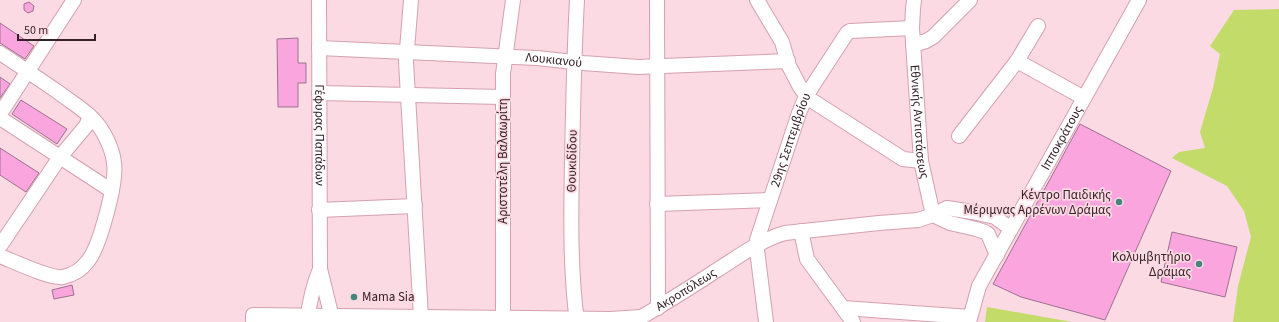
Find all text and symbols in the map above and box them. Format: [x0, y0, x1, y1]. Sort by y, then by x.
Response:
scale bar [18, 16, 95, 42]
text: 50 m [24, 22, 48, 39]
street label: Λουκιανού [525, 48, 583, 72]
street label: Εθνικής Αντιστάσεως [906, 64, 934, 181]
street label: Γέφυρας Παπάδων [310, 84, 329, 186]
street label: 29ης Σεπτεμβρίου [766, 90, 815, 190]
street label: Αριστοτέλη Βαλαωρίτη [494, 98, 512, 224]
street label: Ιπποκράτους [1037, 102, 1087, 173]
street label: Θουκιδίδου [562, 129, 582, 193]
place label: Κέντρο Παιδικής Μέριμνας Αρρένων Δράμας [963, 186, 1111, 219]
marker: Κέντρο Παιδικής Μέριμνας Αρρένων Δράμας [1114, 197, 1124, 207]
place label: Κολυμβητήριο Δράμας [1112, 248, 1191, 281]
marker: Κολυμβητήριο Δράμας [1194, 259, 1204, 269]
street label: Ακροπόλεως [652, 264, 720, 316]
place label: Mama Sia [362, 288, 415, 306]
marker: Mama Sia [349, 292, 359, 302]

